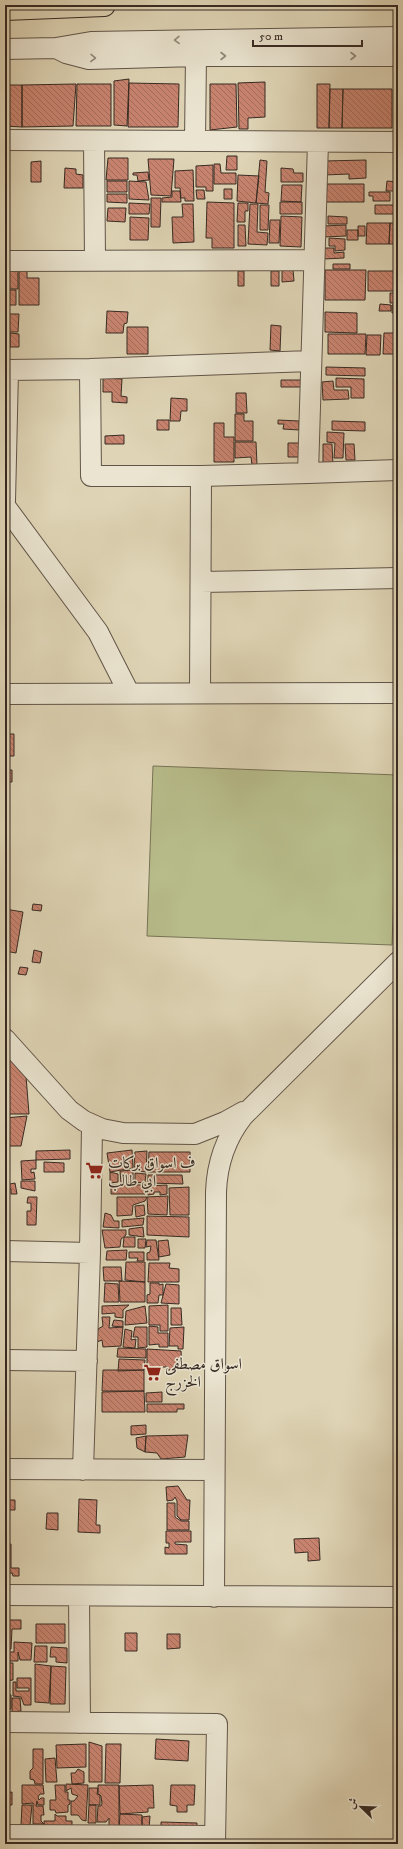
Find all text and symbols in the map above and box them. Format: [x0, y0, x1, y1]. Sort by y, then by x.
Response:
scale bar [253, 22, 362, 48]
text: 50 m [259, 29, 283, 44]
one-way arrow [174, 36, 180, 44]
one-way arrow [220, 52, 226, 60]
one-way arrow [350, 52, 356, 60]
one-way arrow [90, 54, 96, 62]
place label: ف اسواق بركات ابي طالب [108, 1153, 196, 1193]
supermarket icon: ف اسواق بركات ابي طالب [85, 1161, 105, 1181]
place label: اسواق مصطفى الخزرج [165, 1354, 242, 1396]
supermarket icon: اسواق مصطفى الخزرج [142, 1362, 162, 1382]
north arrow [341, 1787, 381, 1827]
text: ش [344, 1796, 361, 1811]

